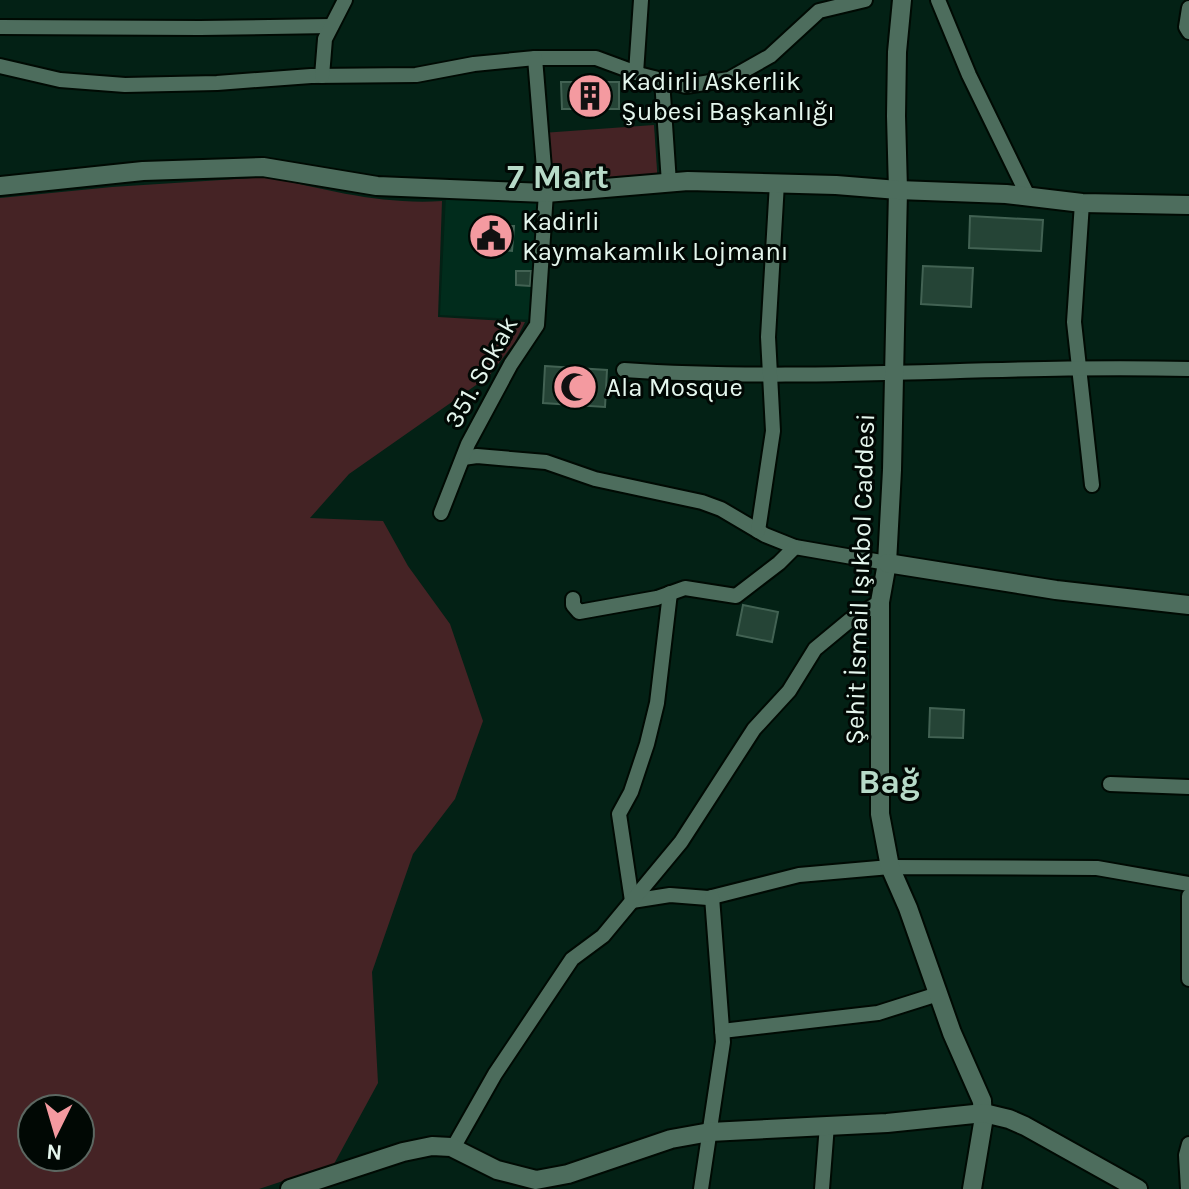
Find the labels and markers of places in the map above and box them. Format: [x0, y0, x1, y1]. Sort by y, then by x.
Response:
place label: Kadirli Askerlik Şubesi Başkanlığı [621, 66, 835, 127]
building icon: Kadirli Askerlik Şubesi Başkanlığı [566, 72, 614, 120]
place label: Kadirli Kaymakamlık Lojmanı [522, 206, 789, 267]
public building icon: Kadirli Kaymakamlık Lojmanı [467, 212, 515, 260]
mosque icon: Ala Mosque [551, 363, 599, 411]
place label: Ala Mosque [606, 372, 743, 403]

